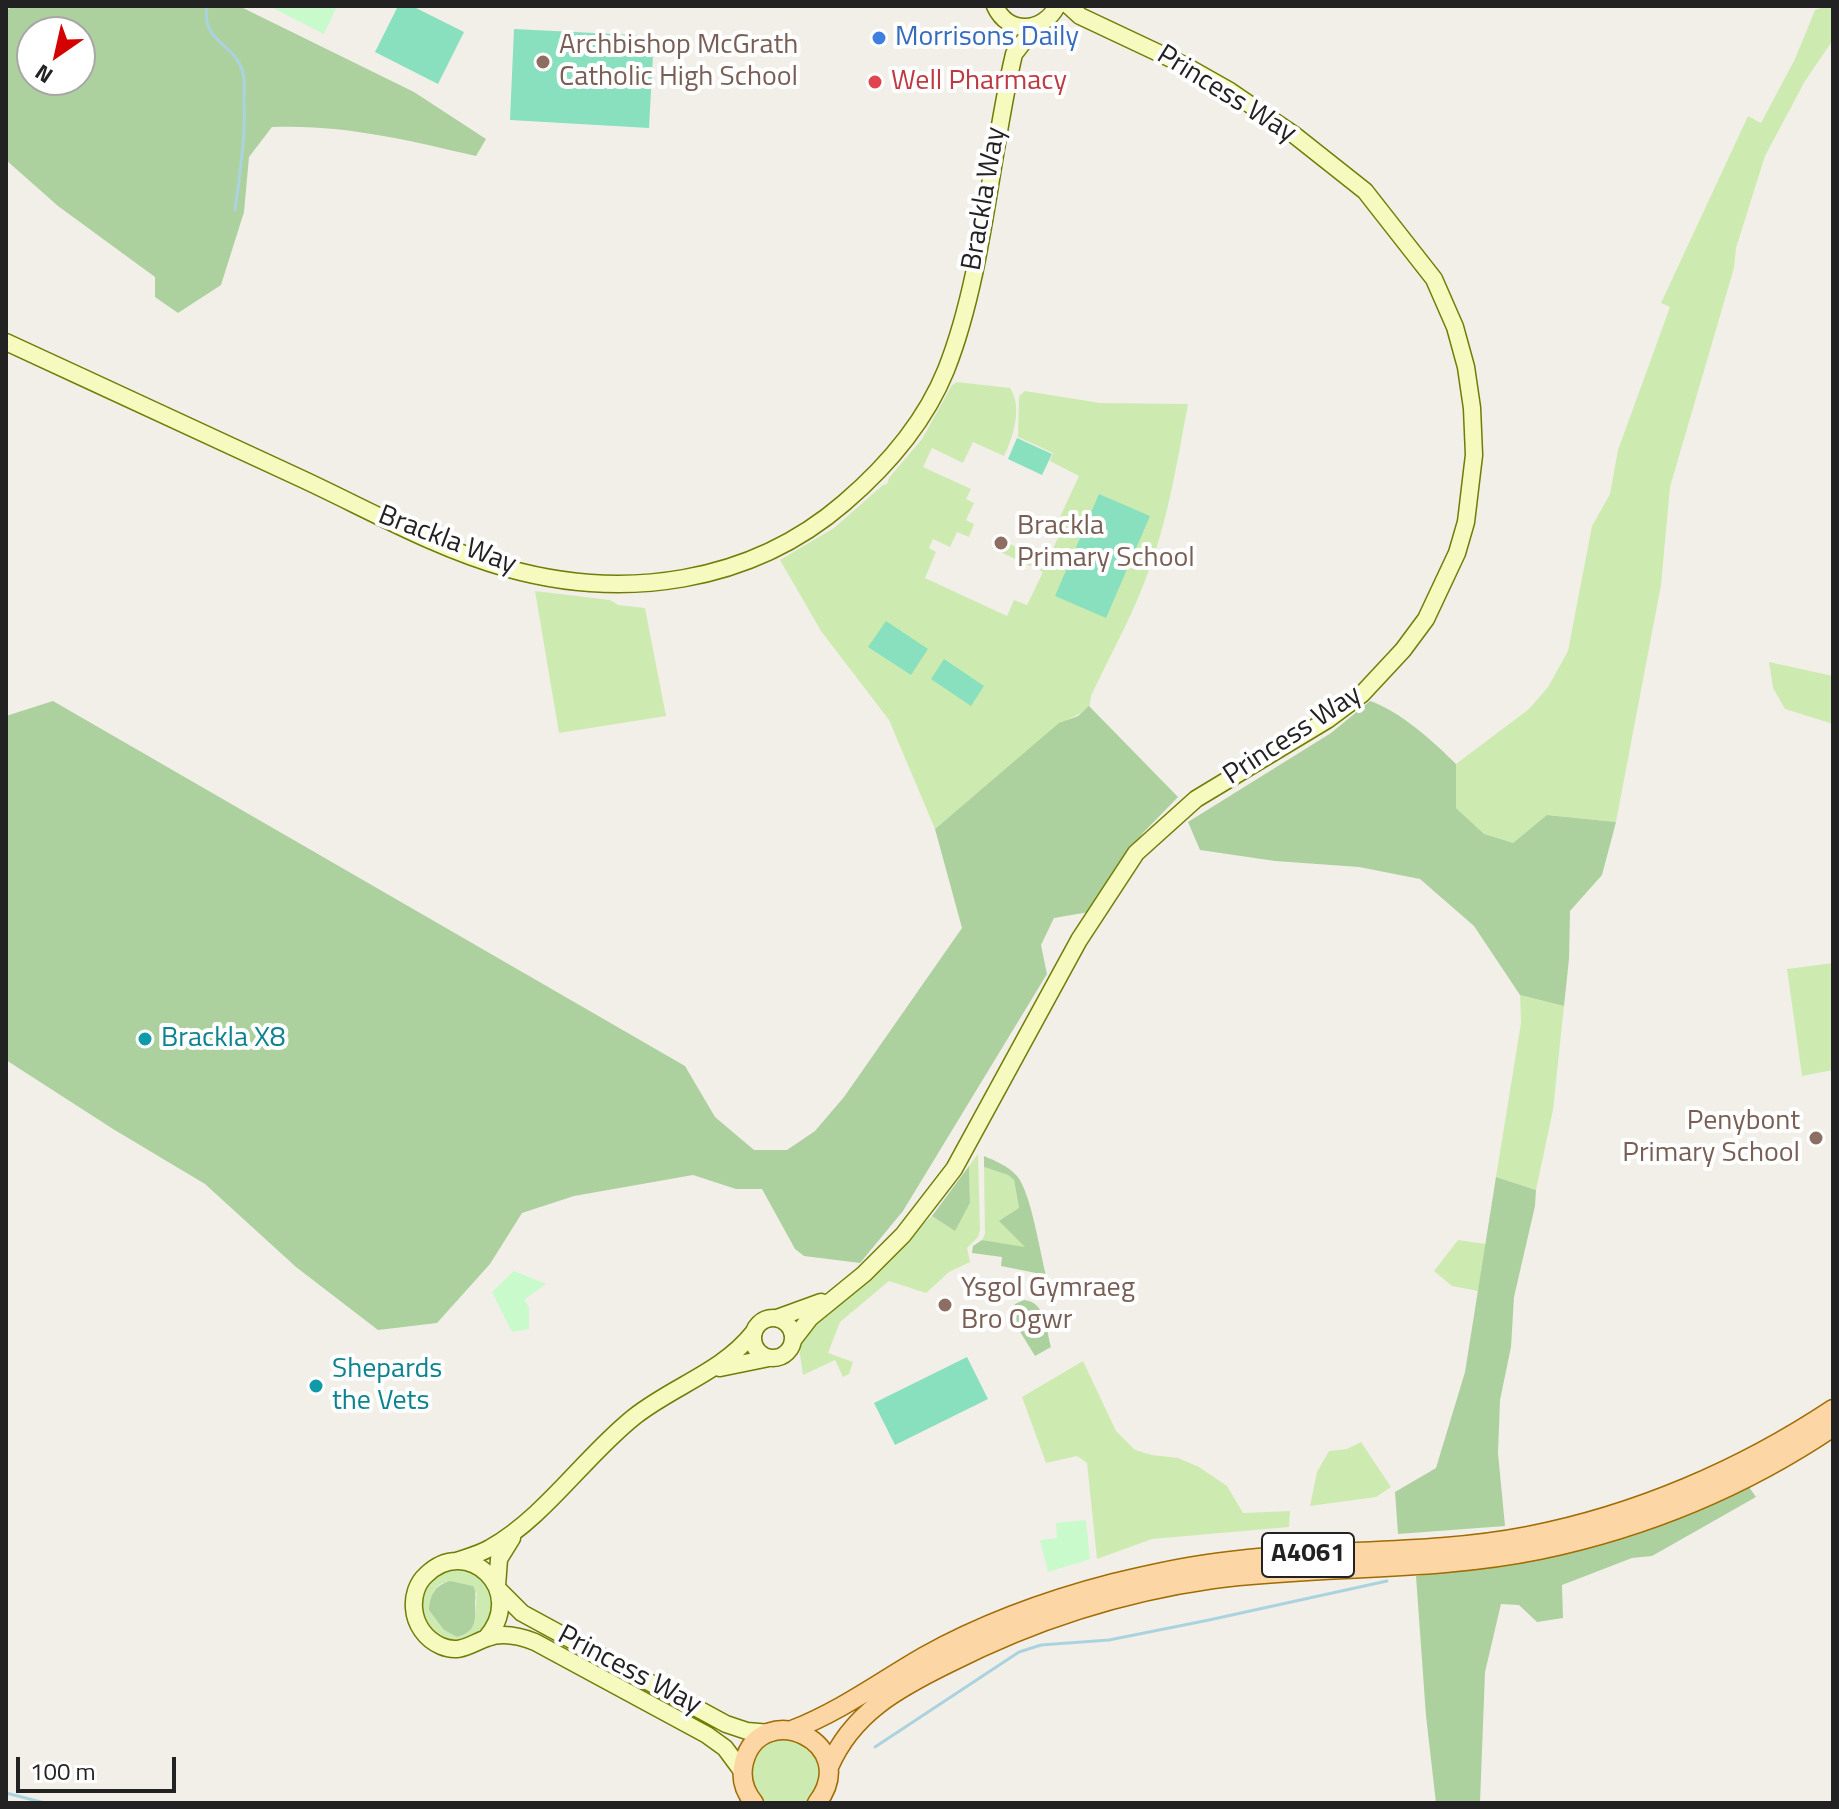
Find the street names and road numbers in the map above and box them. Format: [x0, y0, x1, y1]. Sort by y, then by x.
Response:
street label: Princess Way [1150, 39, 1302, 151]
street label: Brackla Way [956, 125, 1014, 273]
street label: Brackla Way [373, 499, 521, 583]
street label: Princess Way [1218, 679, 1368, 793]
road number: A4061 [1262, 1533, 1354, 1577]
street label: Princess Way [552, 1619, 706, 1723]

